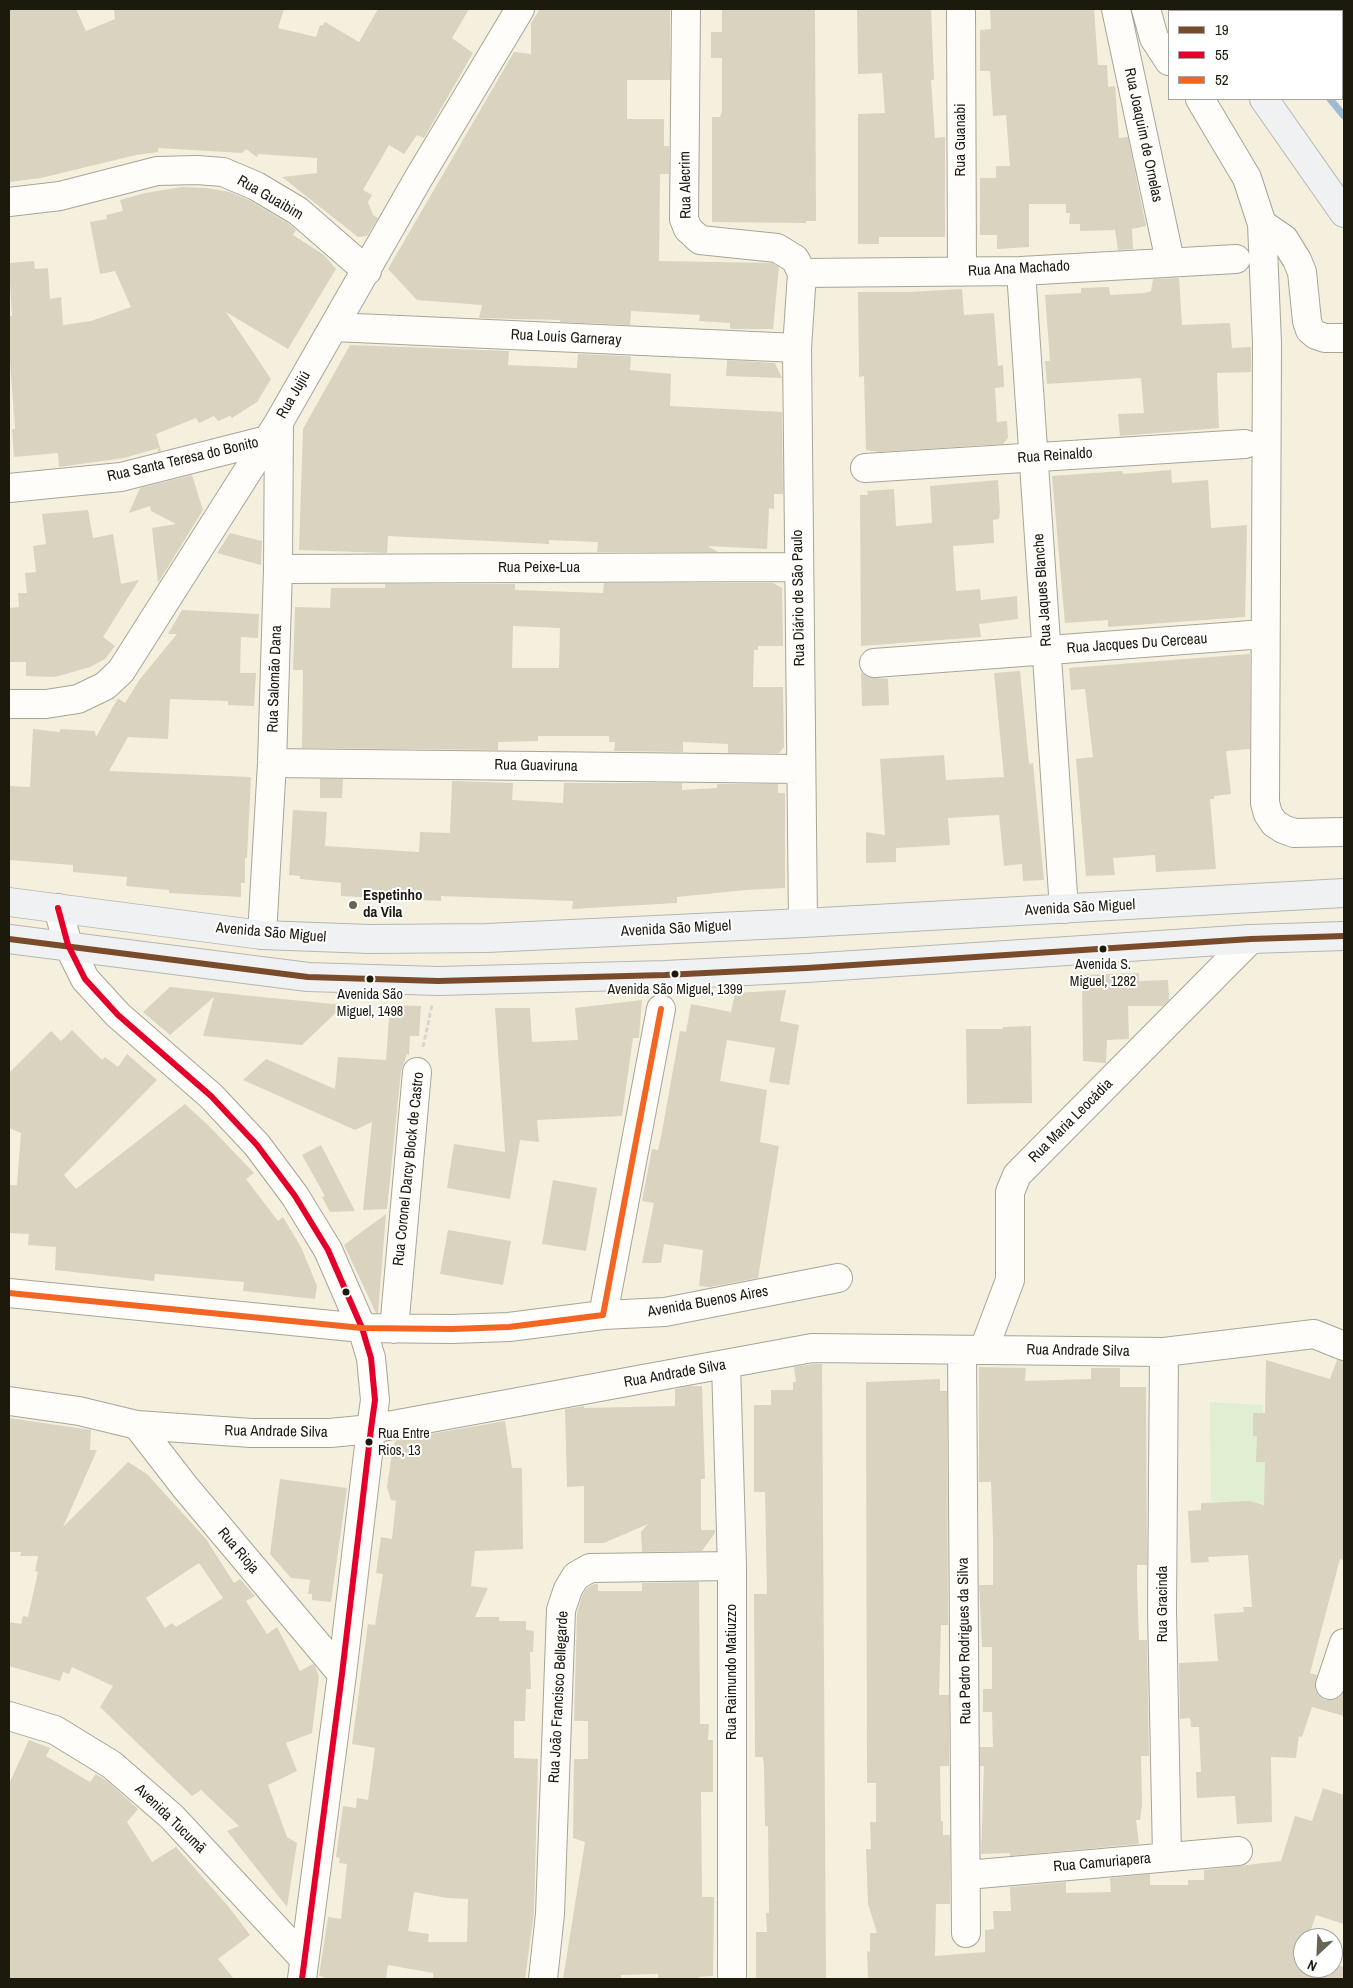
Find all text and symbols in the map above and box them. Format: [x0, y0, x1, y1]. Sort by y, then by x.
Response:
legend [1168, 10, 1343, 100]
text: 19 [1215, 19, 1229, 40]
text: 55 [1215, 44, 1229, 65]
street label: Rua Joaquim de Ornelas [1120, 66, 1166, 204]
text: 52 [1215, 69, 1229, 90]
street label: Rua Guanabi [952, 103, 970, 177]
street label: Rua Alecrim [676, 151, 696, 219]
street label: Rua Guaibim [234, 172, 306, 224]
street label: Rua Ana Machado [968, 257, 1070, 281]
street label: Rua Louis Garneray [510, 326, 622, 350]
street label: Rua Jujiú [273, 368, 315, 422]
street label: Rua Santa Teresa do Bonito [106, 434, 260, 486]
street label: Rua Reinaldo [1017, 444, 1093, 468]
street label: Rua Diário de São Paulo [789, 529, 809, 667]
street label: Rua Jaques Blanche [1030, 533, 1056, 647]
street label: Rua Peixe-Lua [498, 559, 580, 577]
street label: Rua Salomão Dana [264, 625, 286, 733]
street label: Rua Jacques Du Cerceau [1066, 630, 1208, 658]
street label: Rua Guaviruna [494, 756, 578, 776]
place label: Espetinho da Vila [363, 887, 422, 922]
street label: Avenida São Miguel [1024, 896, 1136, 920]
marker: Espetinho da Vila [347, 899, 359, 911]
street label: Avenida São Miguel [620, 917, 732, 941]
street label: Avenida São Miguel [215, 919, 327, 947]
marker: Avenida S. Miguel, 1282 [1098, 944, 1108, 954]
place label: Avenida S. Miguel, 1282 [1070, 957, 1136, 990]
marker: Avenida São Miguel, 1399 [670, 969, 680, 979]
marker: Avenida São Miguel, 1498 [365, 974, 375, 984]
place label: Avenida São Miguel, 1399 [607, 982, 743, 998]
place label: Avenida São Miguel, 1498 [337, 987, 403, 1020]
street label: Rua Coronel Darcy Block de Castro [390, 1071, 428, 1267]
street label: Rua Maria Leocádia [1025, 1075, 1117, 1167]
street label: Avenida Buenos Aires [646, 1283, 770, 1321]
unlabelled marker [341, 1287, 351, 1297]
street label: Rua Andrade Silva [1026, 1341, 1130, 1361]
street label: Rua Andrade Silva [623, 1356, 727, 1392]
street label: Rua Andrade Silva [224, 1422, 328, 1442]
place label: Rua Entre Rios, 13 [378, 1426, 430, 1458]
marker: Rua Entre Rios, 13 [364, 1437, 374, 1447]
street label: Rua Rioja [214, 1524, 262, 1578]
street label: Rua Pedro Rodrigues da Silva [955, 1557, 975, 1725]
street label: Rua Gracinda [1154, 1566, 1172, 1642]
street label: Rua Raimundo Matiuzzo [723, 1604, 741, 1740]
street label: Rua João Francisco Bellegarde [546, 1611, 572, 1783]
street label: Avenida Tucumã [131, 1781, 209, 1857]
street label: Rua Camuriapera [1053, 1850, 1151, 1876]
north arrow [1293, 1928, 1343, 1978]
text: N [1305, 1956, 1320, 1976]

